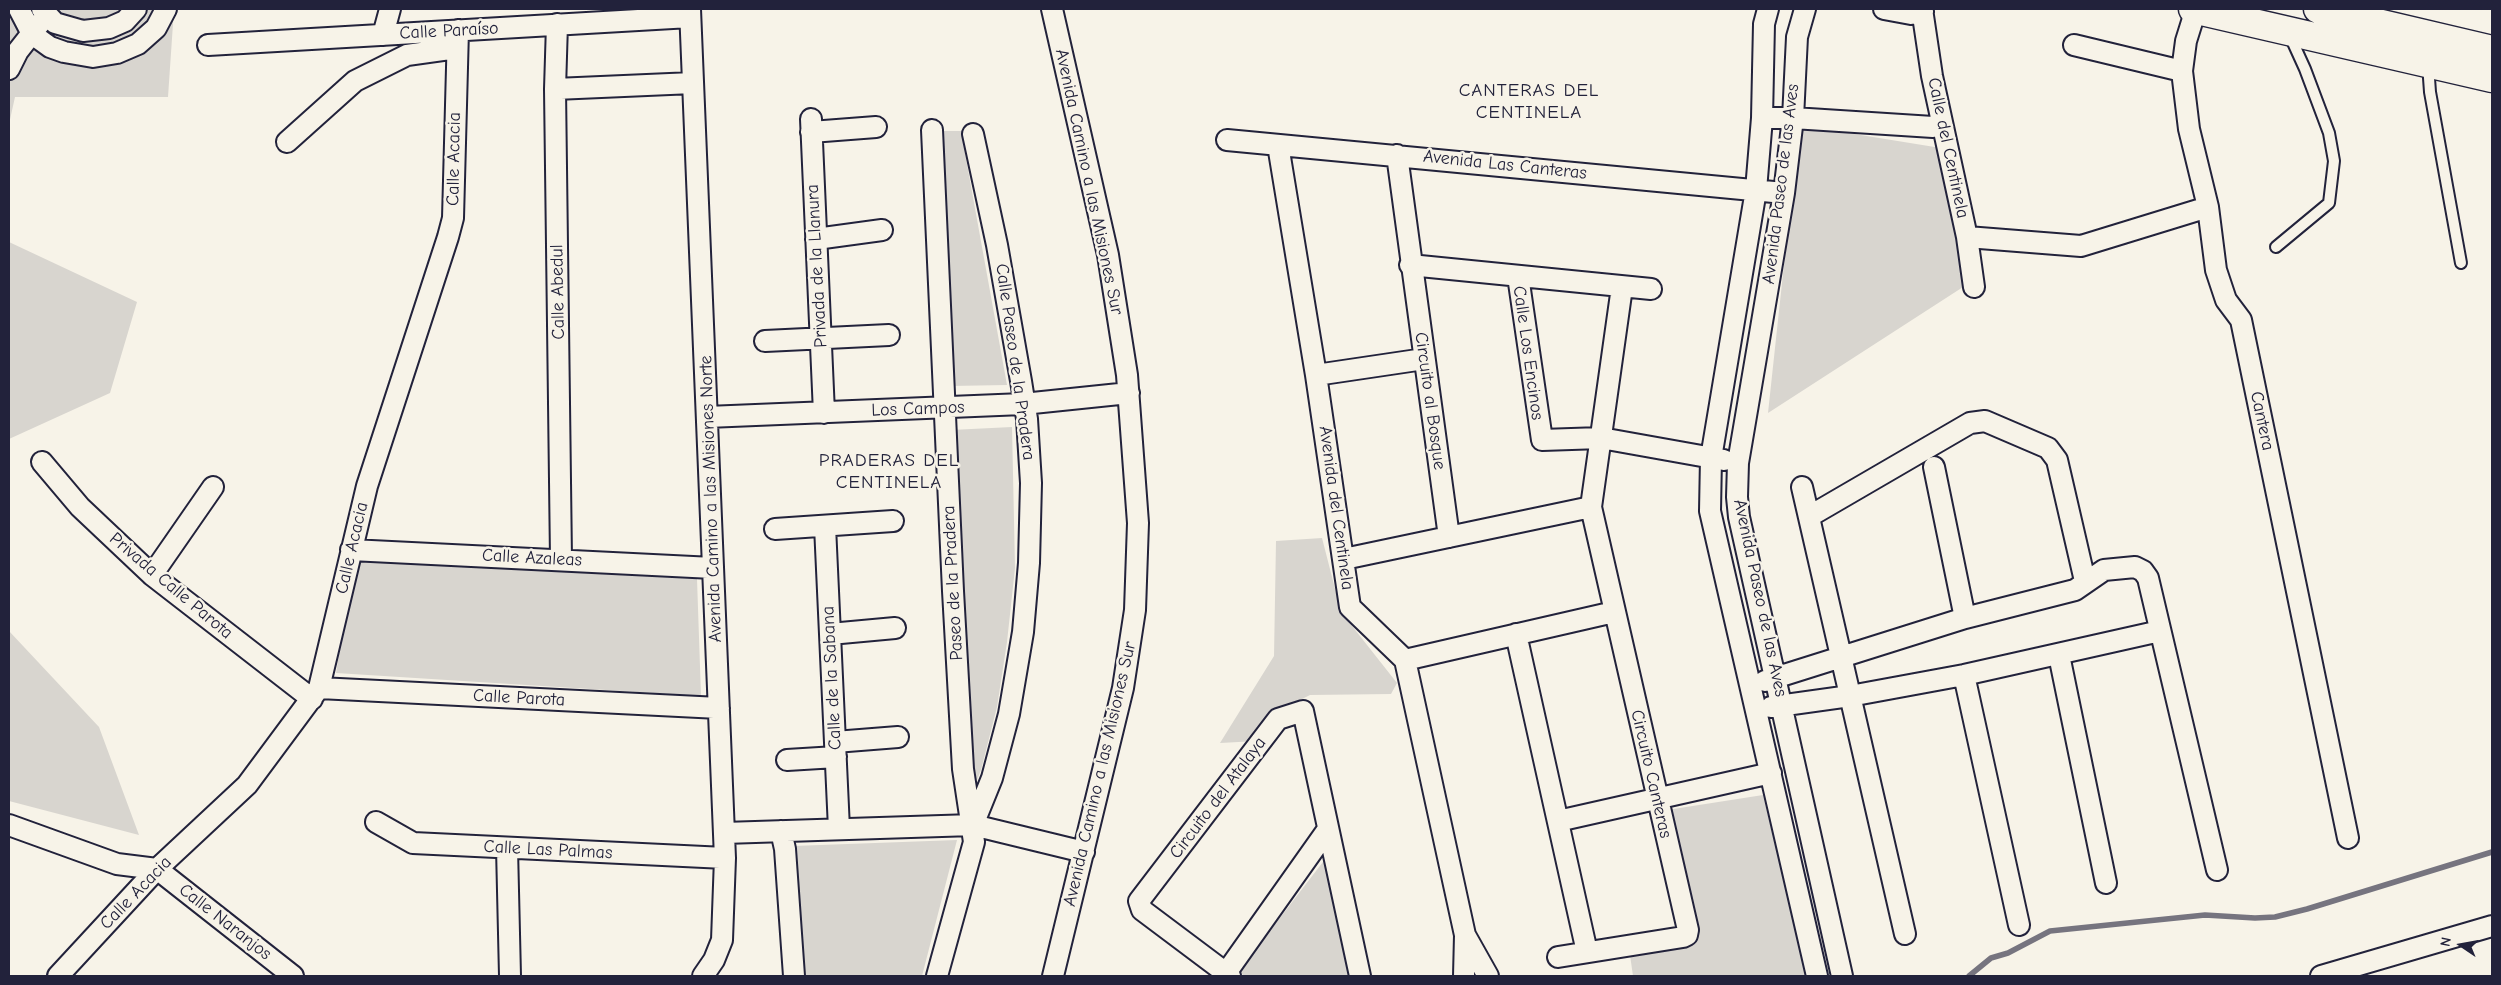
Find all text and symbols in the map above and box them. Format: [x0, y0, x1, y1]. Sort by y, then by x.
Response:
street label: Calle Paraíso [399, 18, 499, 44]
street label: Avenida Camino a las Misiones Sur [1050, 47, 1128, 317]
street label: Calle del Centinela [1923, 76, 1973, 220]
district label: CANTERAS DEL CENTINELA [1457, 80, 1601, 124]
street label: Avenida Paseo de las Aves [1758, 83, 1804, 285]
street label: Calle Acacia [442, 112, 466, 206]
street label: Avenida Las Canteras [1422, 146, 1588, 184]
street label: Privada de la Llanura [802, 184, 832, 348]
street label: Calle Abedul [546, 244, 570, 340]
street label: Calle Paseo de la Pradera [990, 262, 1040, 462]
street label: Calle Los Encinos [1508, 285, 1548, 421]
street label: Circuito al Bosque [1410, 331, 1450, 471]
street label: Avenida Camino a las Misiones Norte [695, 355, 727, 643]
street label: Cantera [2245, 389, 2279, 453]
street label: Los Campos [871, 397, 965, 421]
street label: Avenida del Centinela [1314, 425, 1358, 591]
district label: PRADERAS DEL CENTINELA [817, 450, 961, 494]
street label: Avenida Paseo de las Aves [1728, 497, 1792, 699]
street label: Calle Acacia [331, 500, 373, 596]
street label: Paseo de la Pradera [938, 505, 968, 661]
street label: Privada Calle Parota [105, 528, 237, 644]
street label: Calle Azaleas [481, 545, 583, 571]
street label: Calle de la Sabana [817, 605, 847, 751]
street label: Avenida Camino a las Misiones Sur [1059, 639, 1141, 909]
street label: Calle Parota [473, 685, 565, 711]
street label: Circuito Canteras [1626, 708, 1676, 840]
street label: Circuito del Atalaya [1165, 733, 1271, 863]
street label: Calle Las Palmas [483, 836, 613, 864]
street label: Calle Acacia [96, 852, 176, 934]
street label: Calle Naranjos [174, 879, 276, 965]
north arrow [2436, 920, 2486, 970]
text: N [2437, 936, 2455, 948]

